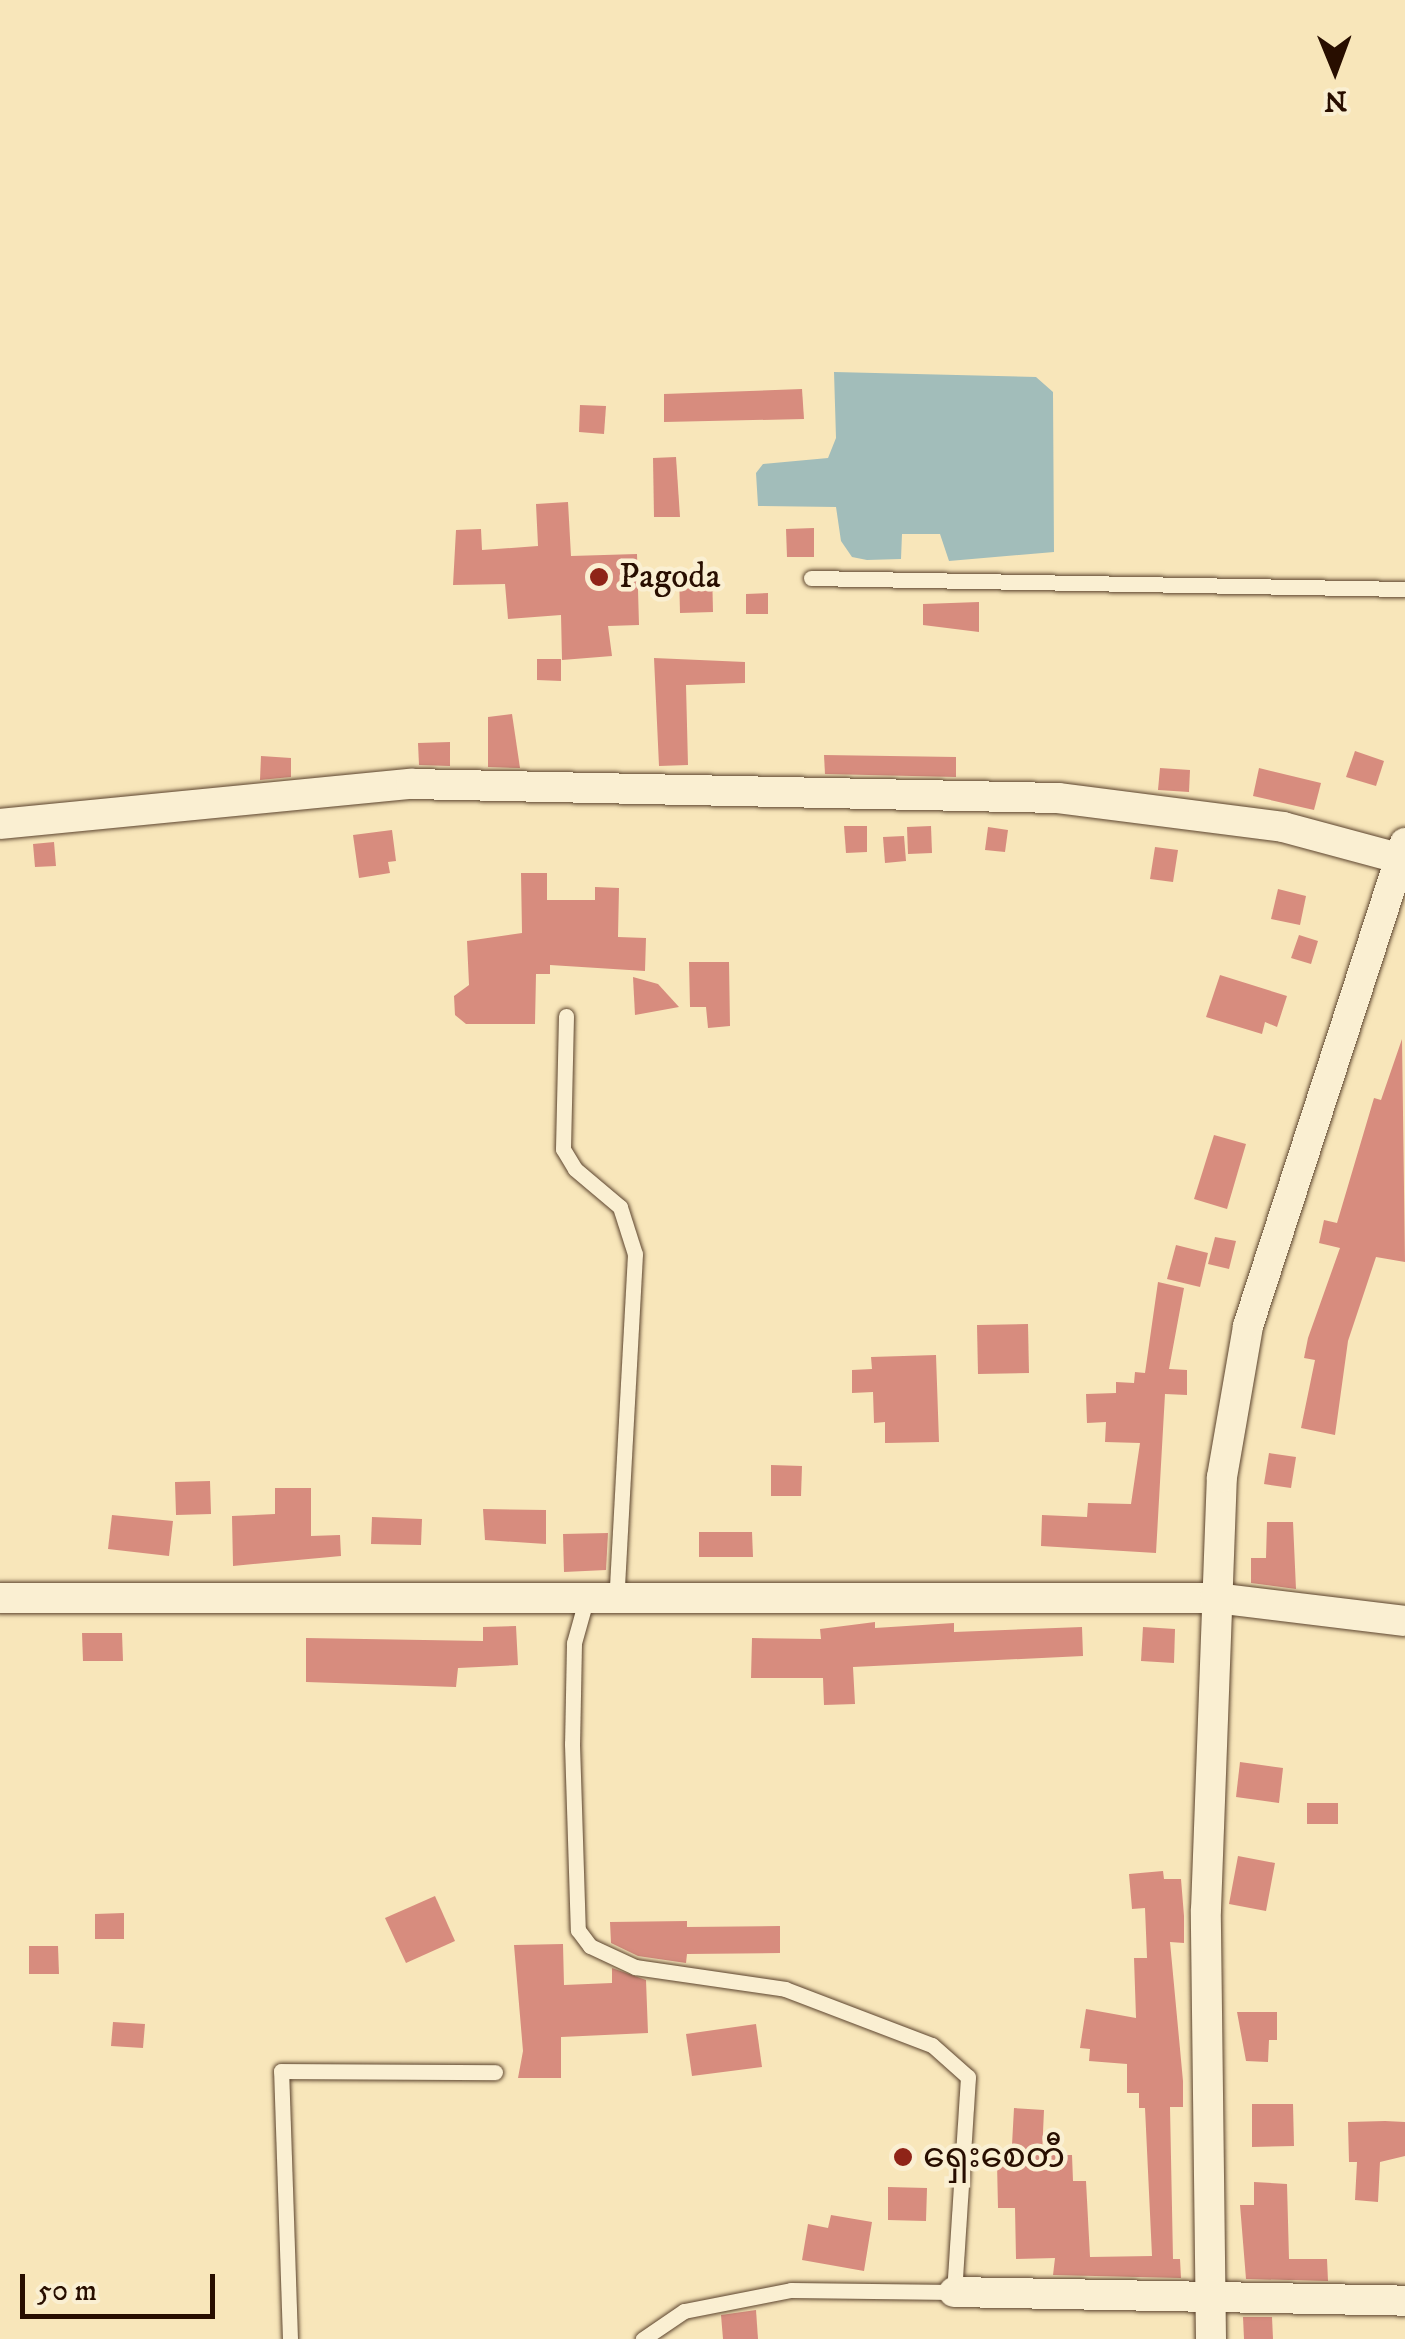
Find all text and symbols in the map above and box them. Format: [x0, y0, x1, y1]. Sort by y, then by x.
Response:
north arrow [1285, 20, 1385, 120]
text: N [1324, 83, 1347, 118]
place label: Pagoda [619, 556, 721, 598]
marker: Pagoda [588, 566, 610, 588]
place label: ရှေးစေတီ [923, 2136, 1065, 2178]
marker: ရှေးစေတီ [892, 2146, 914, 2168]
scale bar [25, 2254, 220, 2316]
text: 50 m [37, 2273, 97, 2310]

